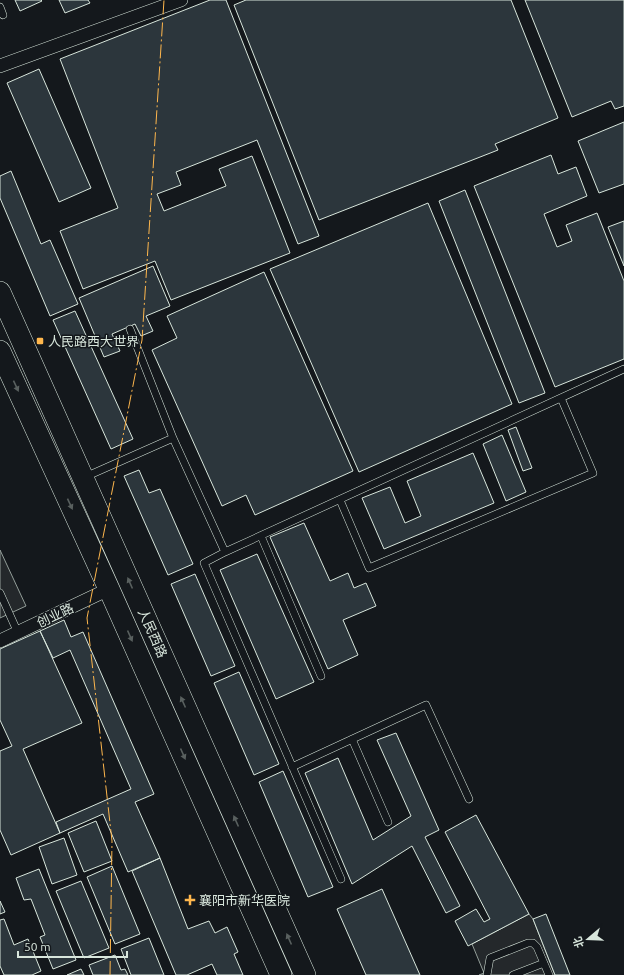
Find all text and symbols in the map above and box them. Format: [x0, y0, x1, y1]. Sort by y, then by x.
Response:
place label: 人民路西大世界 [48, 334, 139, 348]
marker: 人民路西大世界 [35, 336, 45, 346]
one-way arrow [13, 381, 19, 392]
one-way arrow [67, 499, 73, 510]
one-way arrow [127, 578, 133, 589]
street label: 创业路 [34, 600, 76, 630]
street label: 人民西路 [136, 606, 170, 660]
one-way arrow [127, 630, 133, 641]
one-way arrow [180, 696, 186, 708]
one-way arrow [180, 749, 186, 760]
one-way arrow [233, 815, 239, 826]
place label: 襄阳市新华医院 [199, 893, 290, 907]
marker: 襄阳市新华医院 [184, 894, 196, 906]
north arrow [568, 919, 608, 959]
scale bar [18, 933, 127, 959]
one-way arrow [286, 934, 292, 945]
text: 北 [571, 935, 586, 949]
text: 50 m [24, 940, 51, 953]

